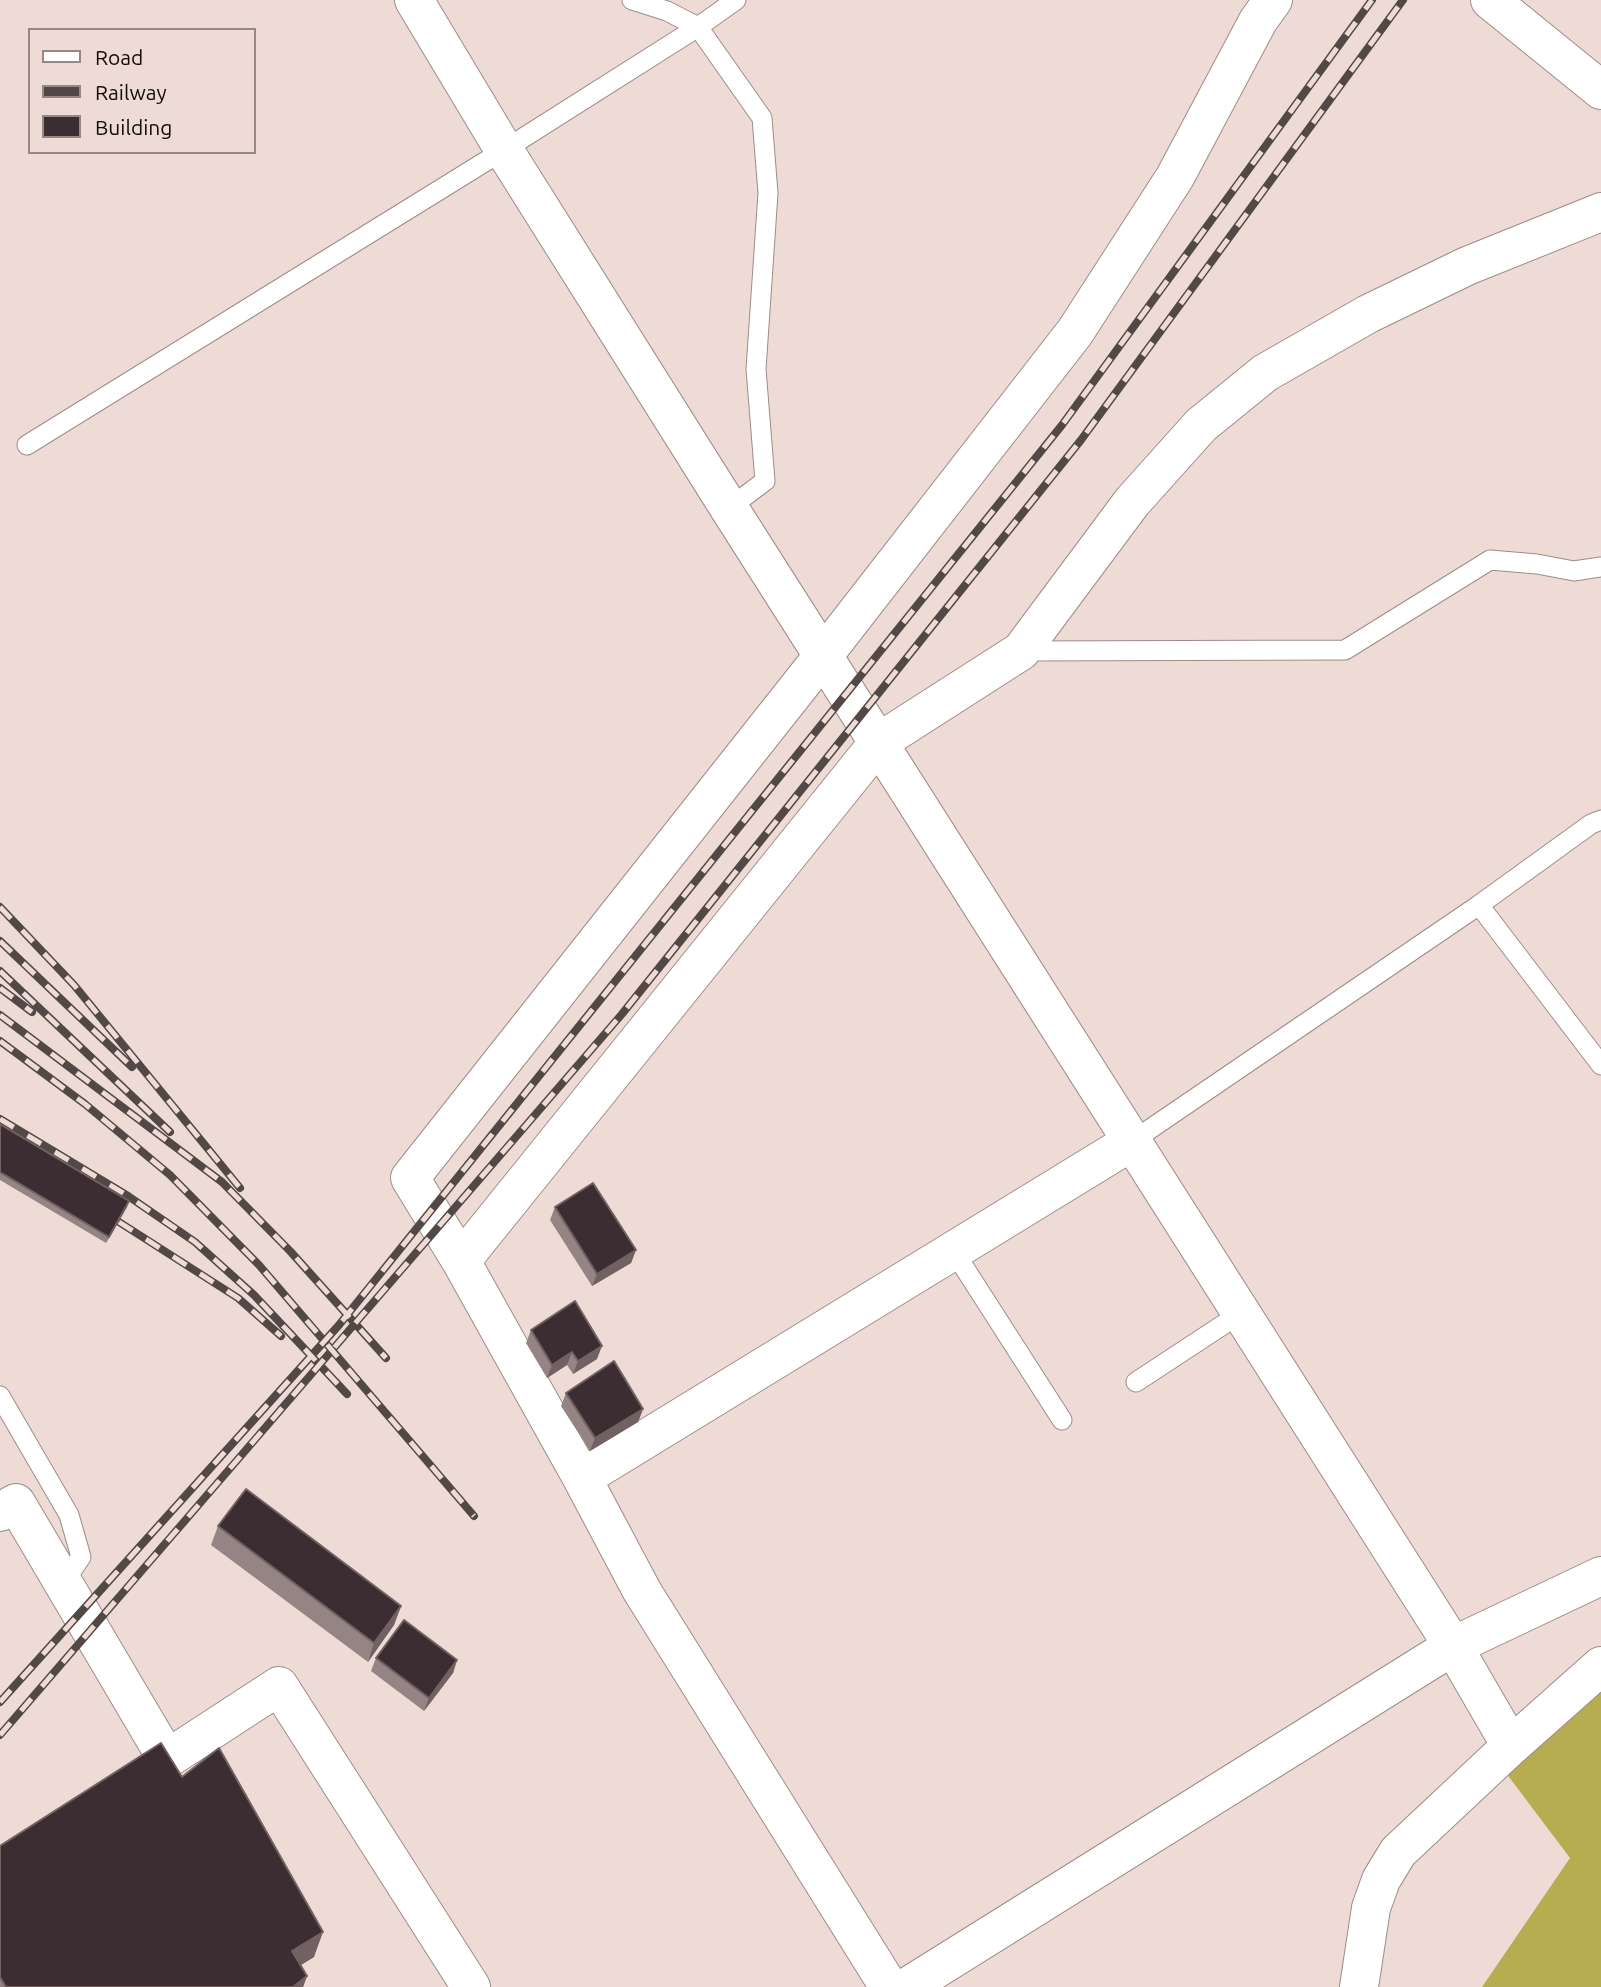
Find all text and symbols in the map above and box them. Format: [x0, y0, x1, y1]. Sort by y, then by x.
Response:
legend [28, 28, 256, 154]
text: Road [95, 45, 143, 69]
text: Railway [95, 80, 167, 104]
text: Building [95, 115, 172, 139]

